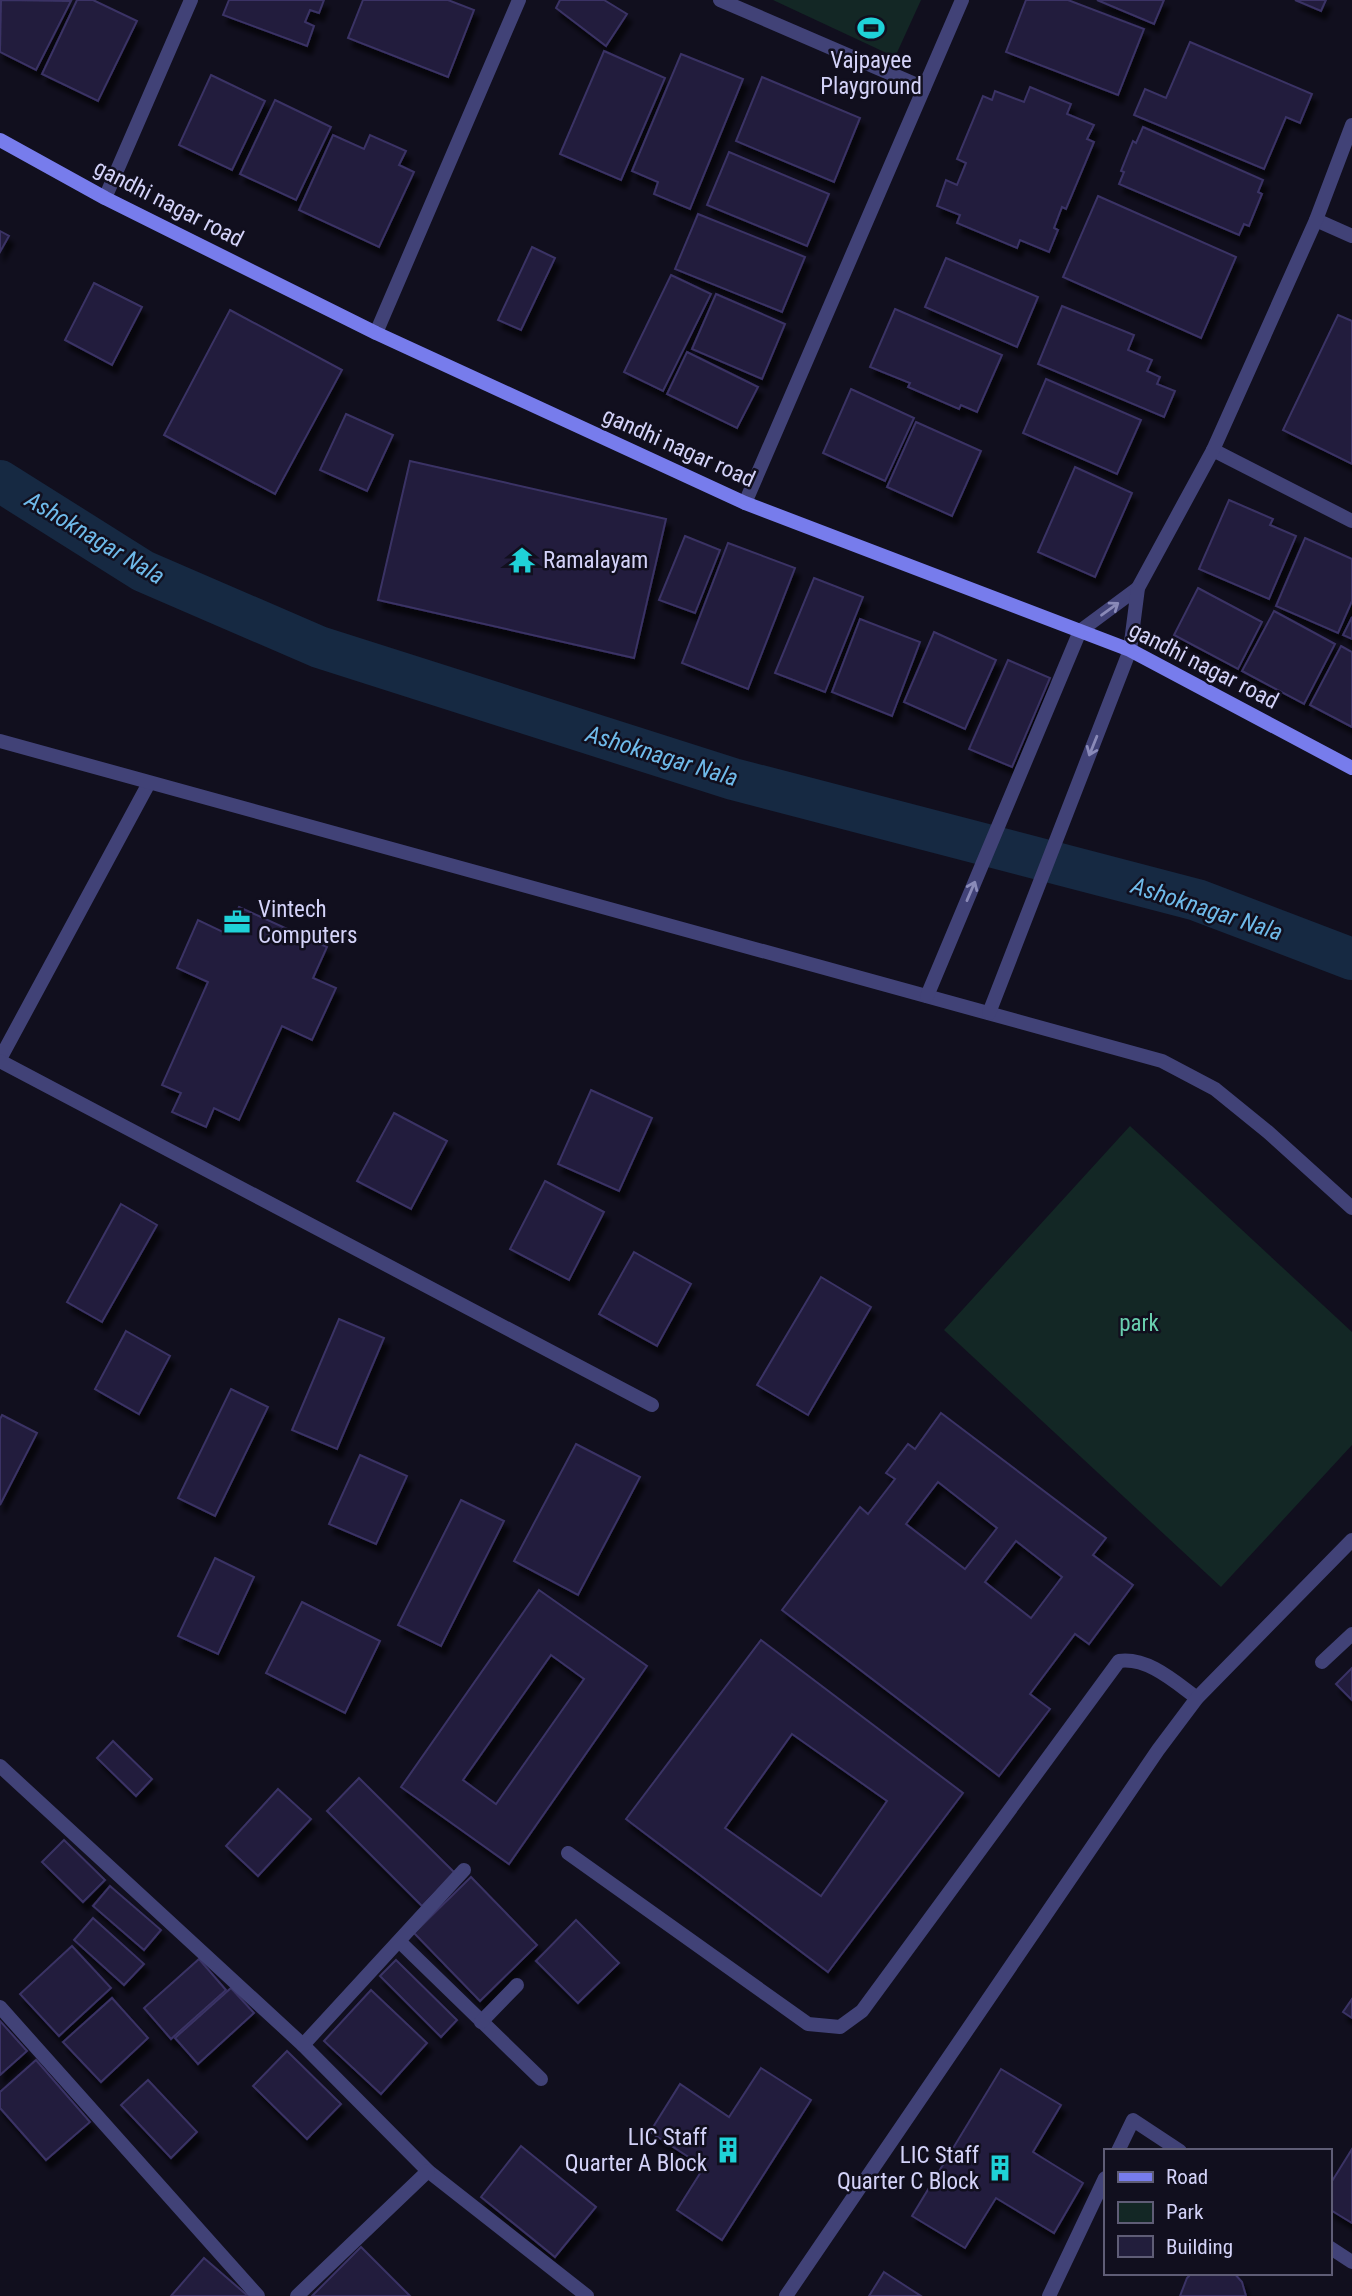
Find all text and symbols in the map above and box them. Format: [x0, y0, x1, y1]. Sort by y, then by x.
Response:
sports icon: Vajpayee Playground [856, 13, 886, 43]
place label: Vajpayee Playground [820, 47, 922, 100]
street label: gandhi nagar road [90, 154, 248, 253]
street label: gandhi nagar road [598, 402, 759, 493]
water label: Ashoknagar Nala [20, 485, 170, 590]
temple icon: Ramalayam [507, 545, 537, 575]
place label: Ramalayam [543, 547, 648, 574]
one-way arrow [1100, 602, 1119, 616]
street label: gandhi nagar road [1125, 616, 1283, 715]
water label: Ashoknagar Nala [582, 719, 741, 792]
one-way arrow [1086, 734, 1099, 756]
water label: Ashoknagar Nala [1127, 871, 1286, 947]
one-way arrow [965, 881, 978, 902]
place label: Vintech Computers [258, 896, 357, 949]
office icon: Vintech Computers [222, 907, 252, 937]
park label: park [1119, 1310, 1160, 1337]
place label: LIC Staff Quarter A Block [565, 2124, 708, 2177]
building icon: LIC Staff Quarter A Block [713, 2135, 743, 2165]
place label: LIC Staff Quarter C Block [837, 2142, 980, 2195]
legend [1104, 2149, 1331, 2275]
building icon: LIC Staff Quarter C Block [985, 2153, 1015, 2183]
text: Road [1166, 2165, 1208, 2189]
text: Park [1166, 2200, 1204, 2224]
text: Building [1166, 2235, 1233, 2259]

